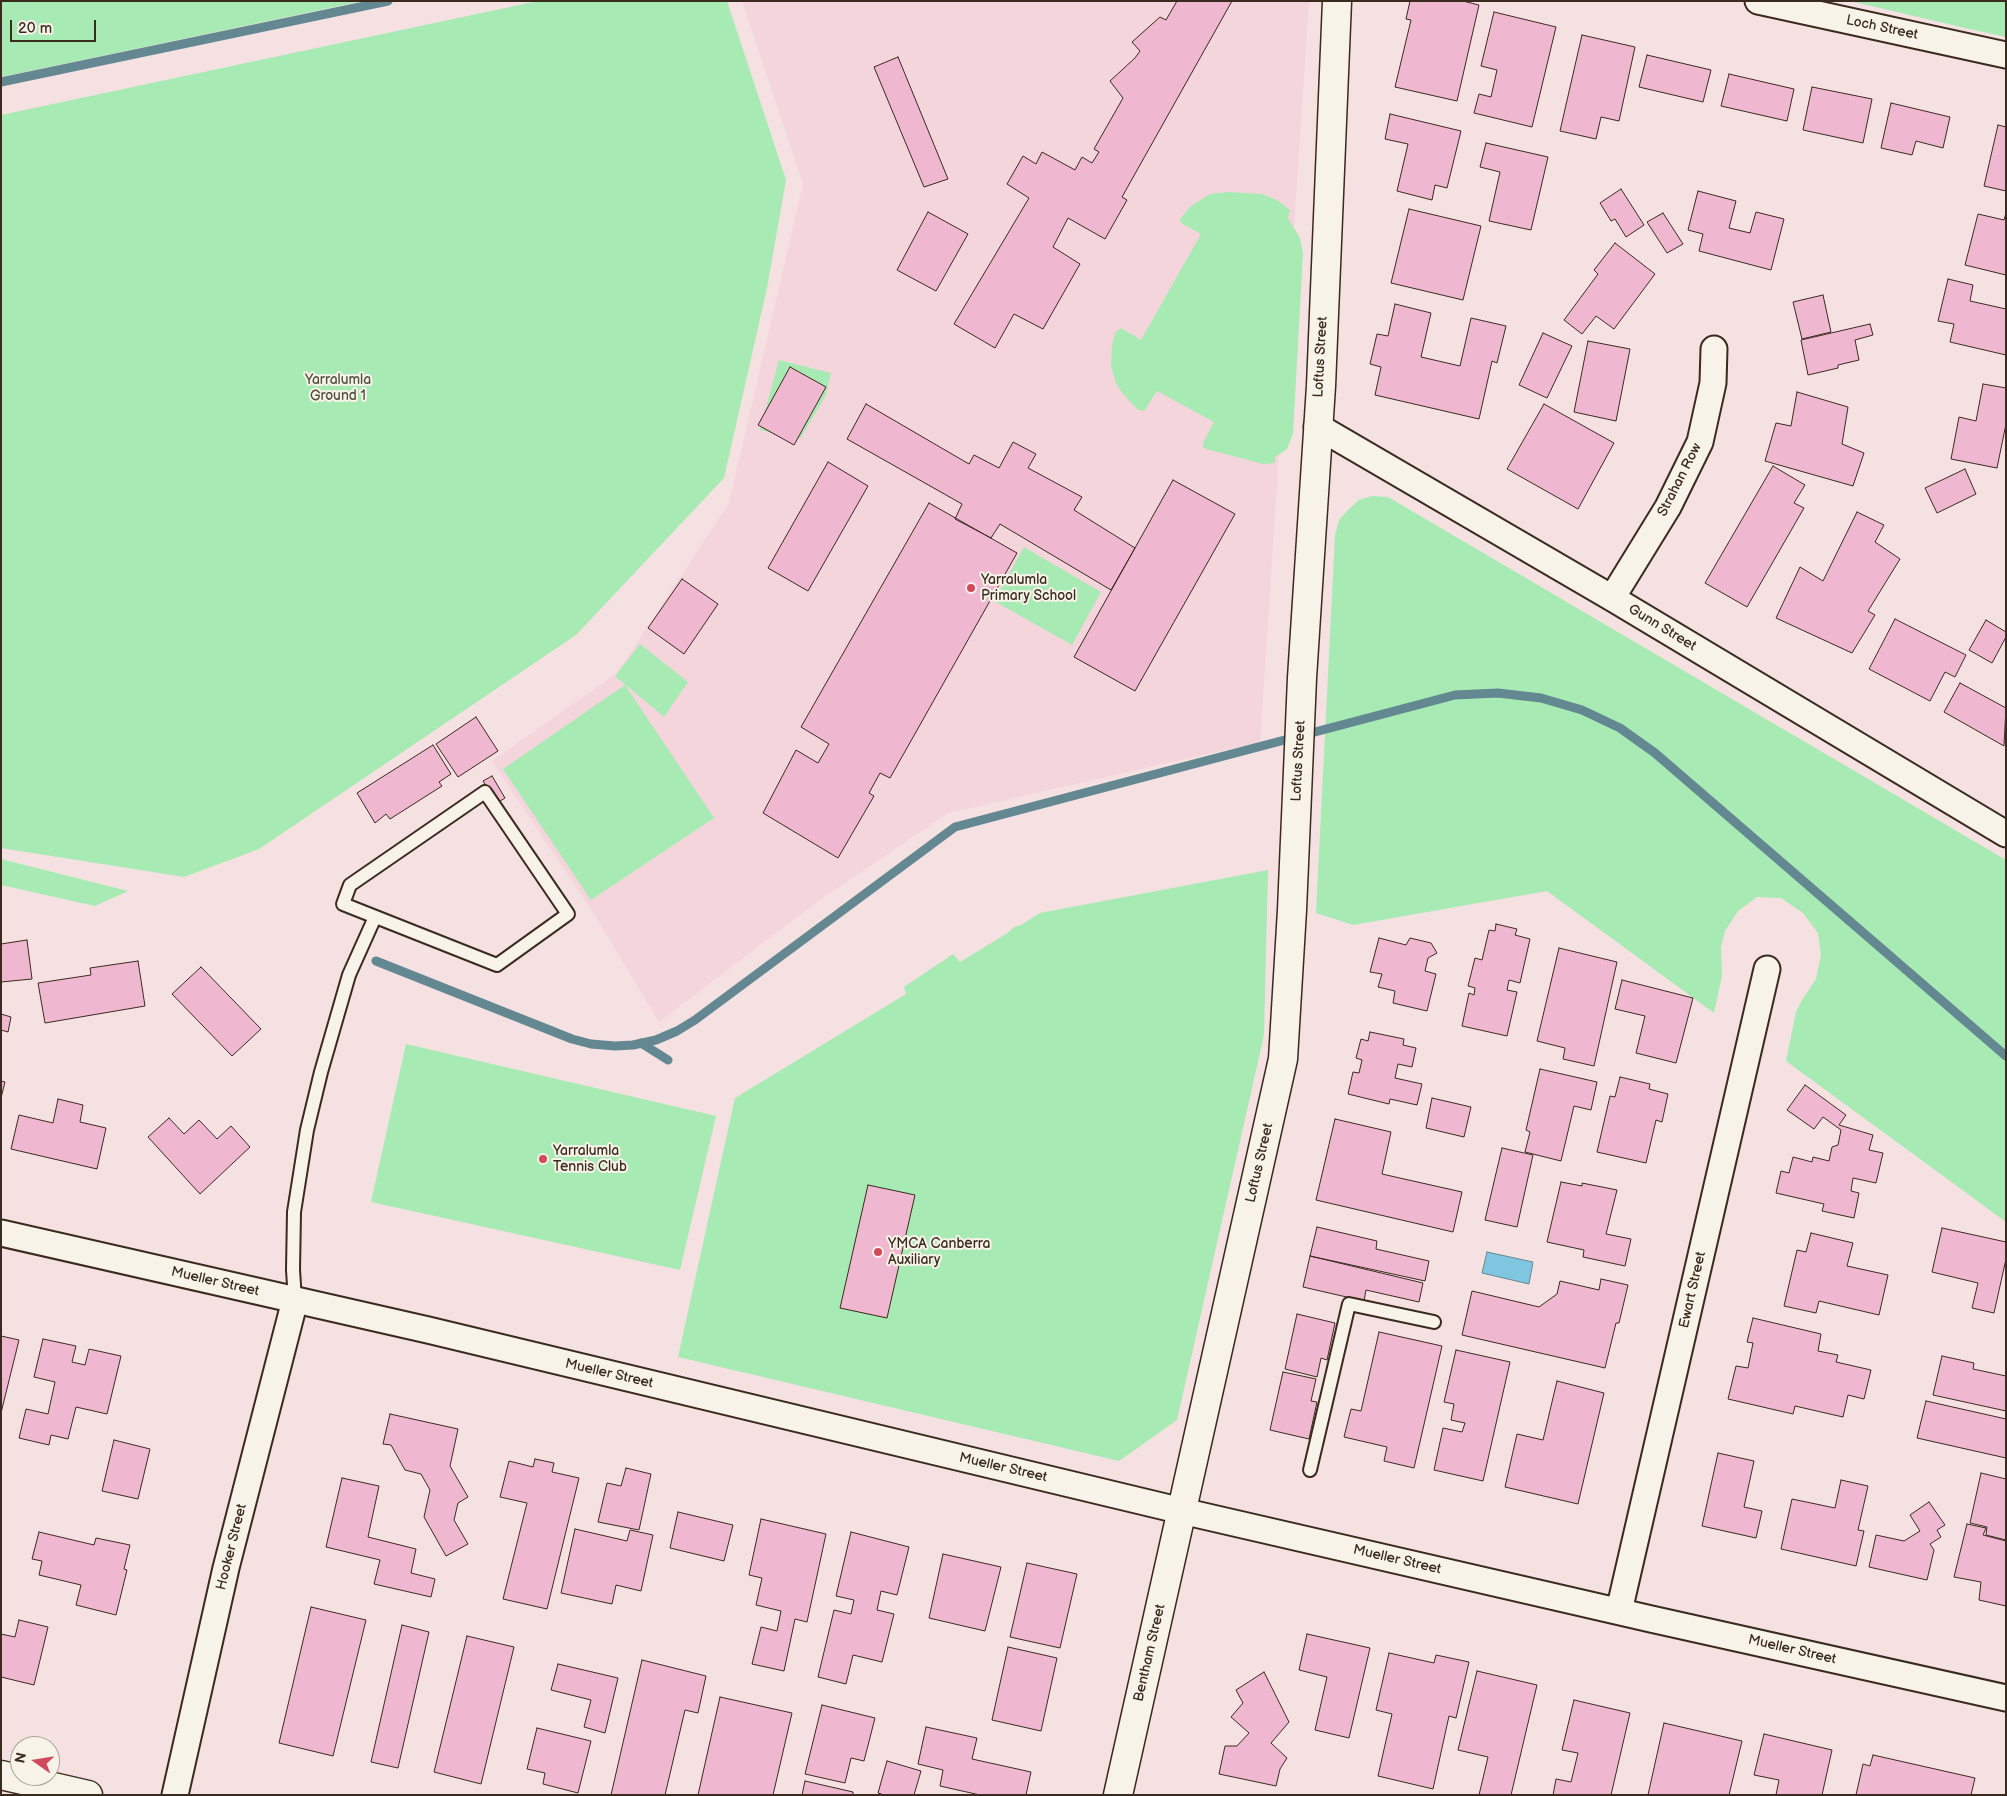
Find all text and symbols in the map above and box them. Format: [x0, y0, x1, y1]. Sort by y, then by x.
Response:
scale bar [12, 10, 99, 42]
street label: Loch Street [1845, 12, 1919, 44]
text: 20 m [18, 19, 52, 38]
street label: Loftus Street [1310, 316, 1332, 398]
park label: Yarralumla Ground 1 [305, 372, 371, 404]
street label: Strahan Row [1654, 441, 1706, 519]
place label: Yarralumla Primary School [981, 572, 1076, 604]
marker: Yarralumla Primary School [965, 582, 977, 594]
street label: Gunn Street [1625, 601, 1699, 655]
street label: Loftus Street [1288, 720, 1310, 802]
street label: Loftus Street [1243, 1122, 1277, 1204]
place label: Yarralumla Tennis Club [553, 1143, 627, 1176]
marker: Yarralumla Tennis Club [537, 1153, 549, 1165]
place label: YMCA Canberra Auxiliary [888, 1236, 990, 1268]
marker: YMCA Canberra Auxiliary [872, 1246, 884, 1258]
street label: Ewart Street [1676, 1250, 1710, 1330]
street label: Mueller Street [169, 1264, 261, 1300]
street label: Mueller Street [563, 1356, 655, 1392]
street label: Mueller Street [957, 1450, 1049, 1486]
street label: Hooker Street [213, 1502, 251, 1592]
street label: Mueller Street [1351, 1542, 1443, 1578]
street label: Bentham Street [1131, 1603, 1169, 1703]
street label: Mueller Street [1746, 1632, 1838, 1668]
north arrow [10, 1736, 60, 1786]
text: N [11, 1751, 30, 1765]

